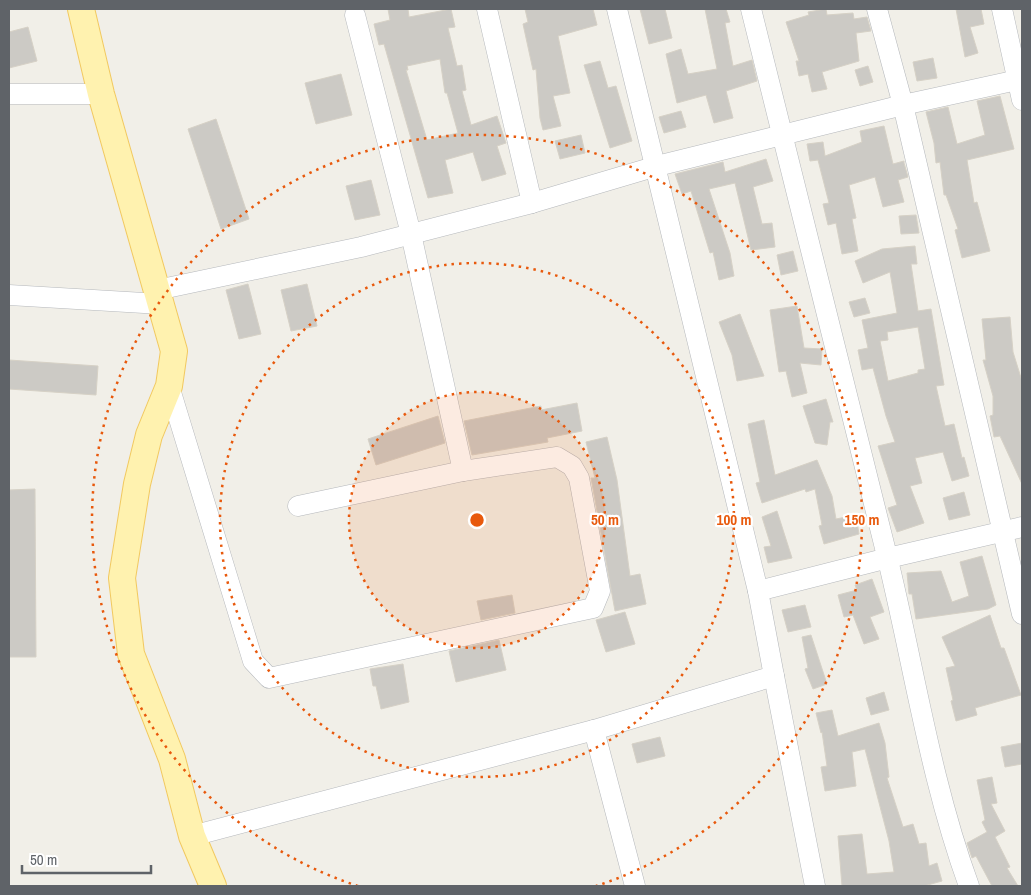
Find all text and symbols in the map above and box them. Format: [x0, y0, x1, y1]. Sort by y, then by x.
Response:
text: 50 m [591, 509, 619, 530]
text: 100 m [717, 509, 751, 530]
text: 150 m [845, 509, 879, 530]
centre of rings [468, 511, 486, 529]
scale bar [22, 842, 151, 874]
text: 50 m [30, 849, 57, 870]

